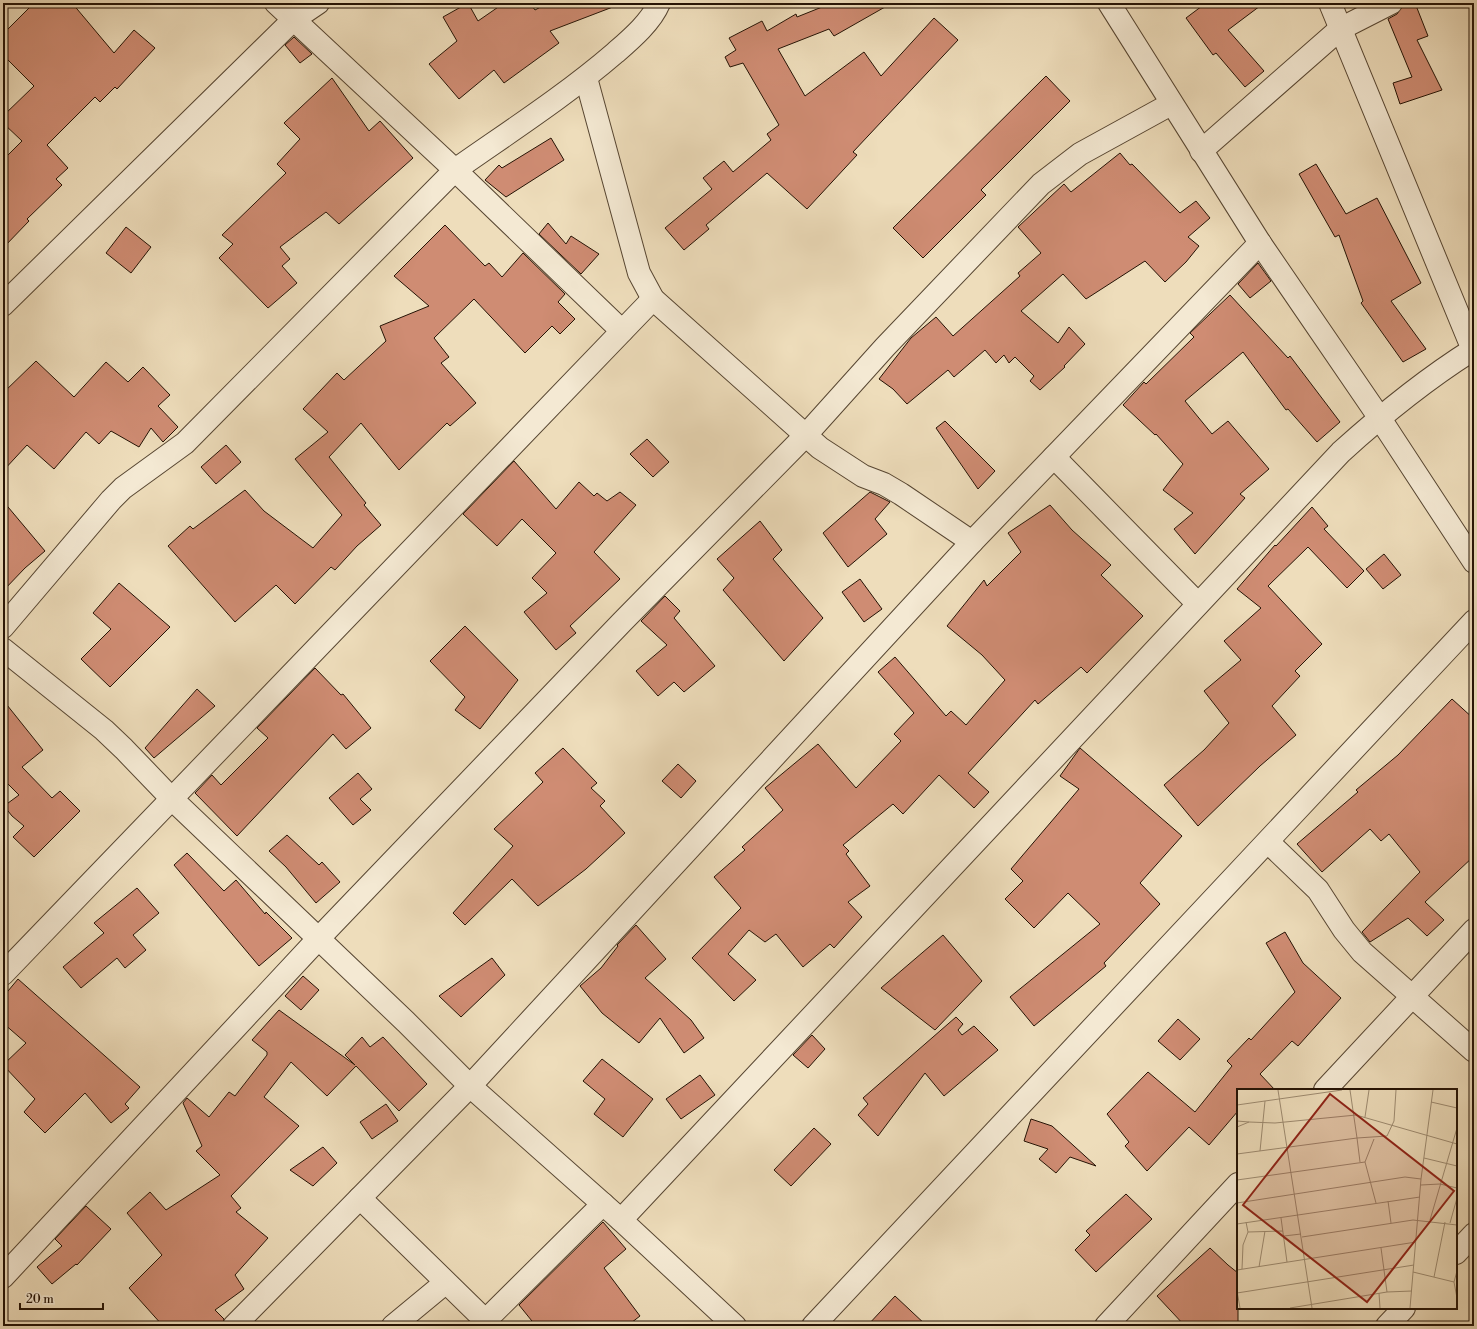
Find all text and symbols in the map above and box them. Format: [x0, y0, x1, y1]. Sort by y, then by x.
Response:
inset map [1237, 1089, 1457, 1309]
scale bar [20, 1285, 103, 1311]
text: 20 m [26, 1292, 54, 1307]

